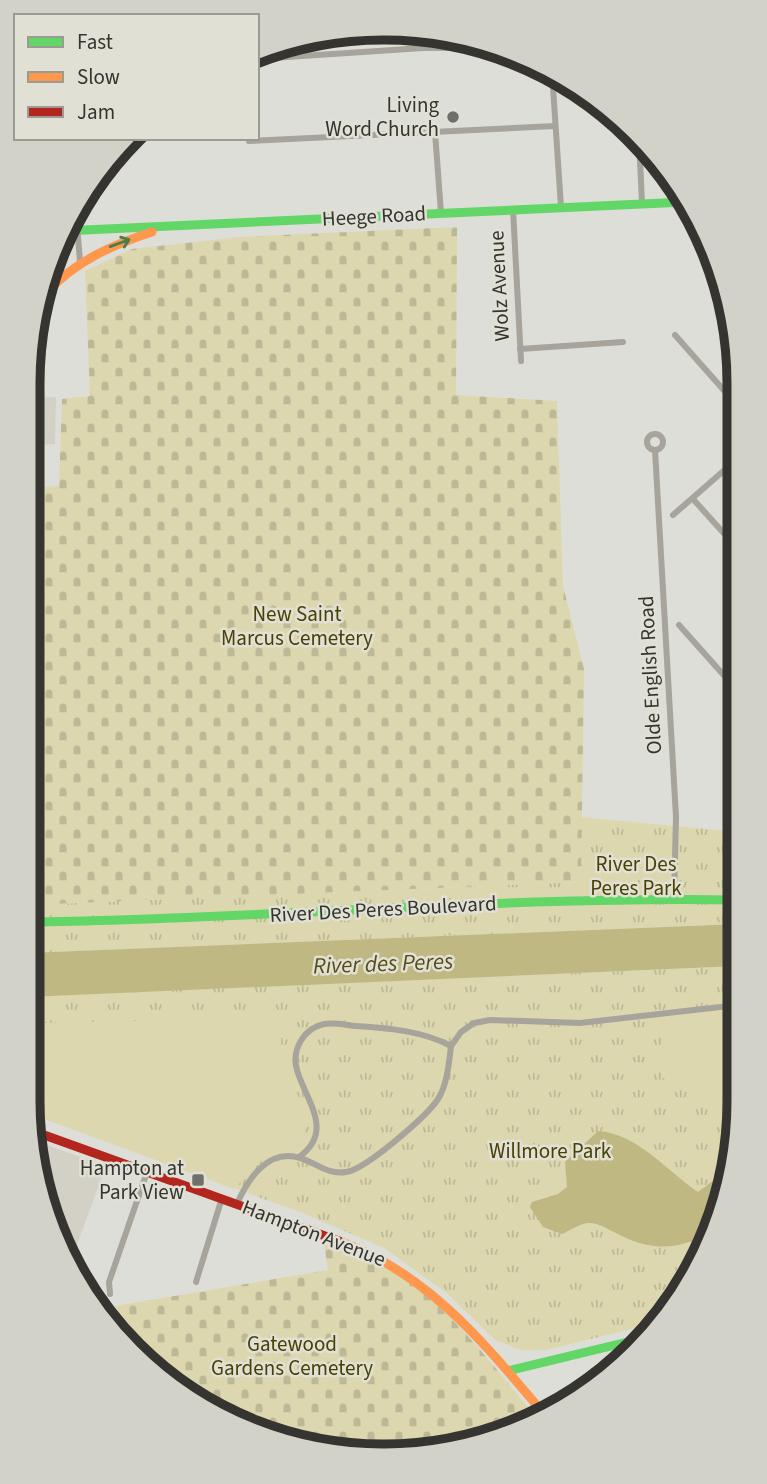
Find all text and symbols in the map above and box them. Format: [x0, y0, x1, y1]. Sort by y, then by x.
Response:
legend [14, 14, 259, 140]
text: Fast [77, 27, 113, 57]
text: Slow [77, 62, 120, 92]
place label: Living Word Church [325, 90, 439, 144]
text: Jam [77, 97, 115, 127]
marker: Living Word Church [445, 109, 461, 125]
street label: Heege Road [321, 198, 427, 234]
street label: Wolz Avenue [481, 230, 517, 342]
one-way arrow [108, 236, 130, 248]
street label: Olde English Road [631, 595, 669, 755]
park label: New Saint Marcus Cemetery [221, 599, 373, 653]
park label: River Des Peres Park [590, 849, 682, 903]
street label: River Des Peres Boulevard [269, 888, 497, 930]
water label: River des Peres [312, 945, 454, 982]
park label: Willmore Park [489, 1136, 612, 1166]
place label: Hampton at Park View [80, 1153, 184, 1207]
marker: Hampton at Park View [190, 1172, 206, 1188]
street label: Hampton Avenue [238, 1192, 390, 1274]
park label: Gatewood Gardens Cemetery [211, 1329, 373, 1383]

